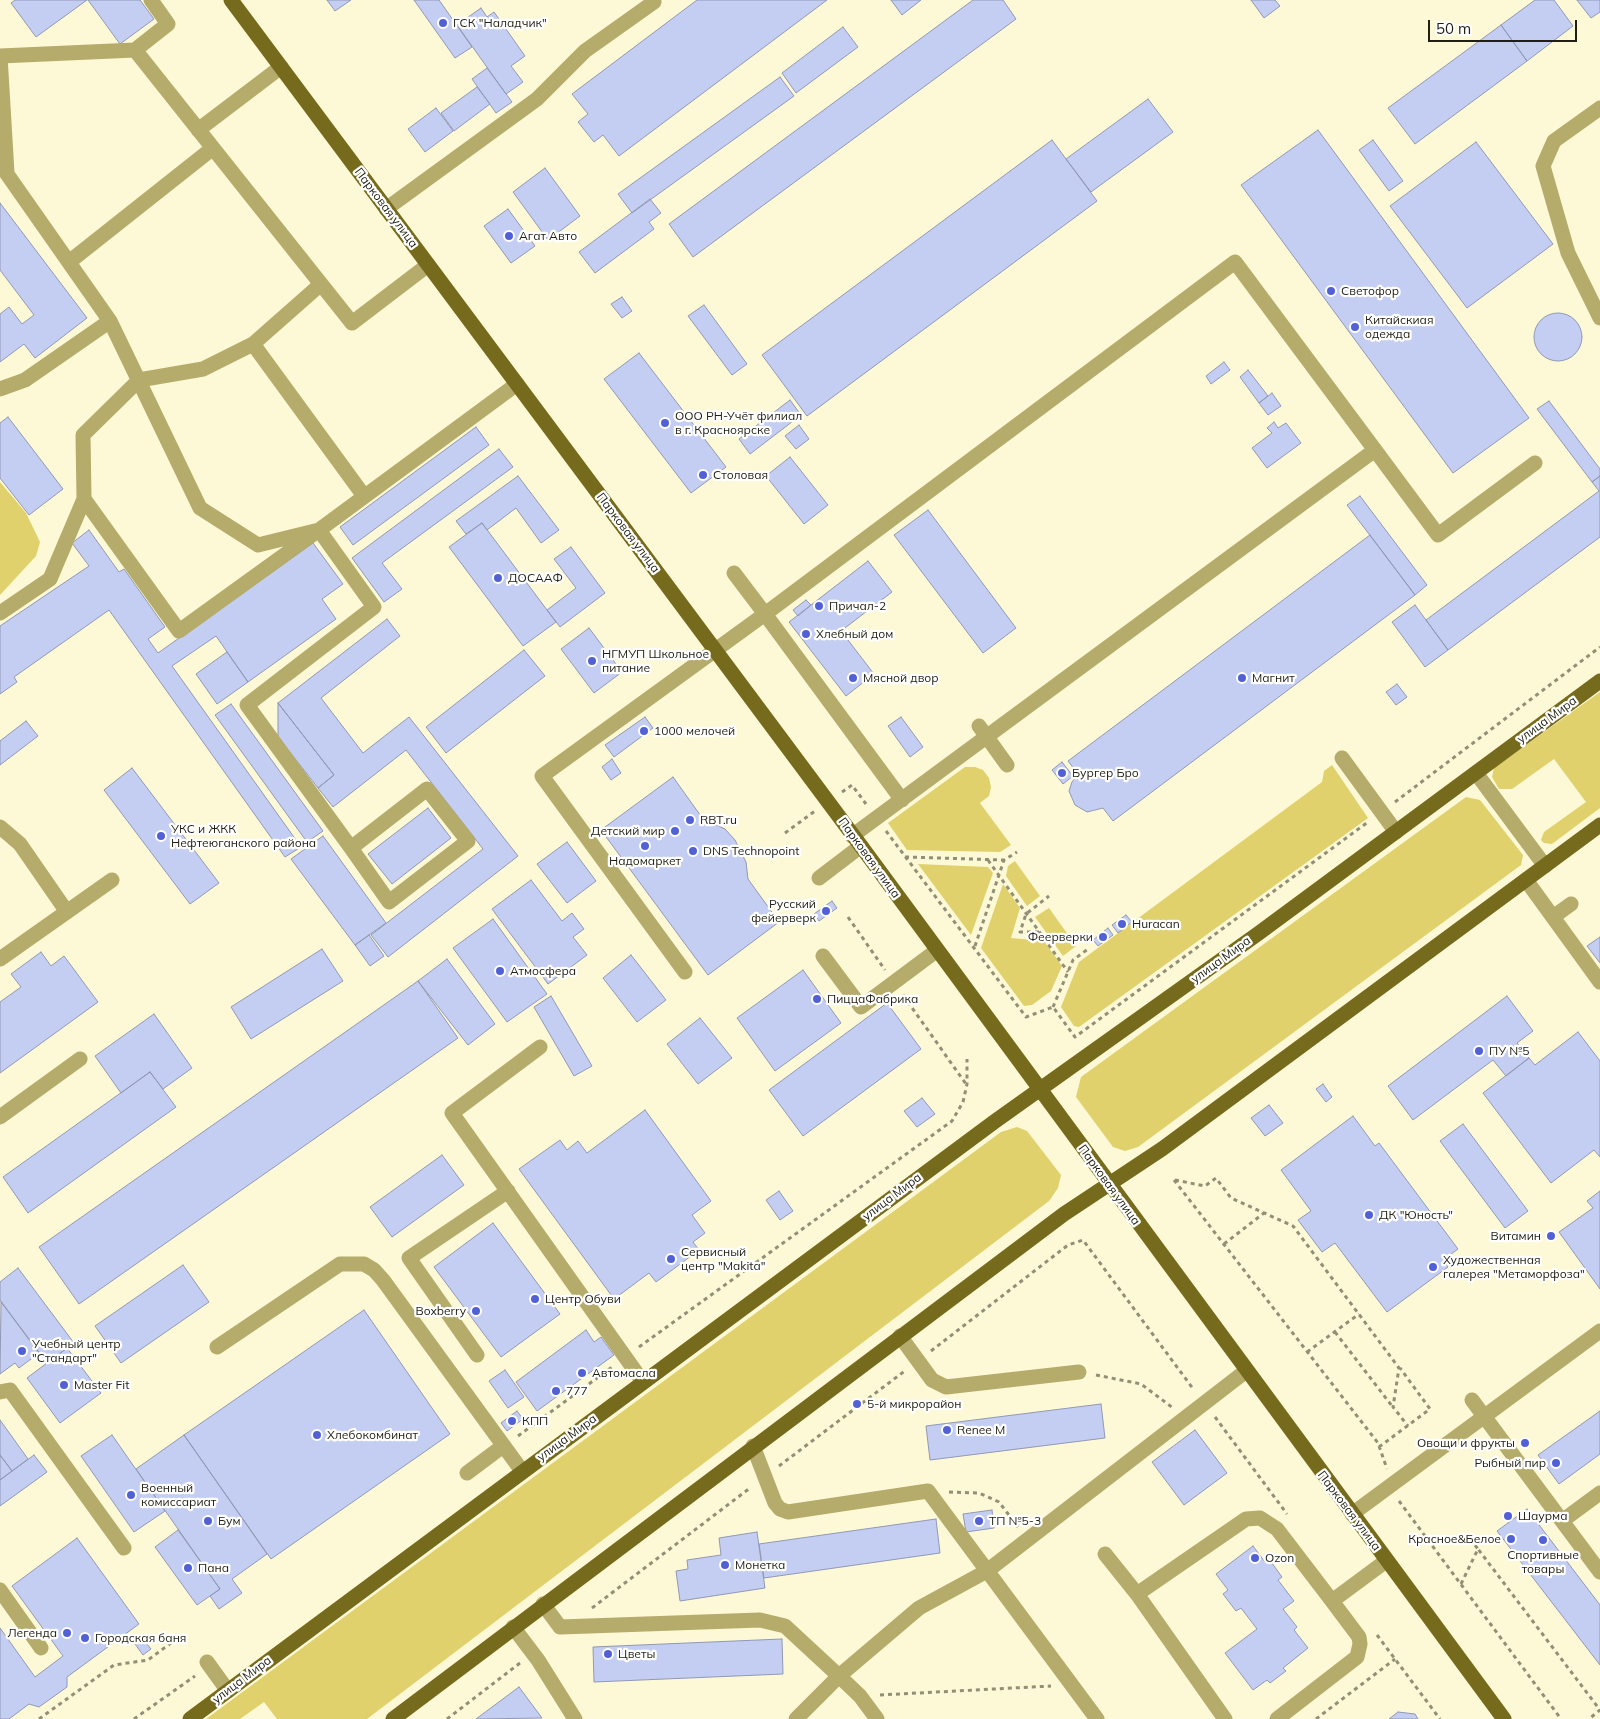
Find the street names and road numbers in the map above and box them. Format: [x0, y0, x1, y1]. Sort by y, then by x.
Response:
street label: Парковая улица [351, 165, 421, 251]
street label: Парковая улица [593, 490, 663, 576]
street label: улица Мира [1514, 694, 1580, 746]
street label: Парковая улица [835, 815, 903, 901]
street label: улица Мира [1188, 934, 1254, 986]
street label: Парковая улица [1075, 1142, 1143, 1228]
street label: улица Мира [860, 1170, 924, 1224]
street label: улица Мира [534, 1412, 600, 1464]
street label: Парковая улица [1314, 1468, 1384, 1554]
street label: улица Мира [210, 1653, 274, 1707]

